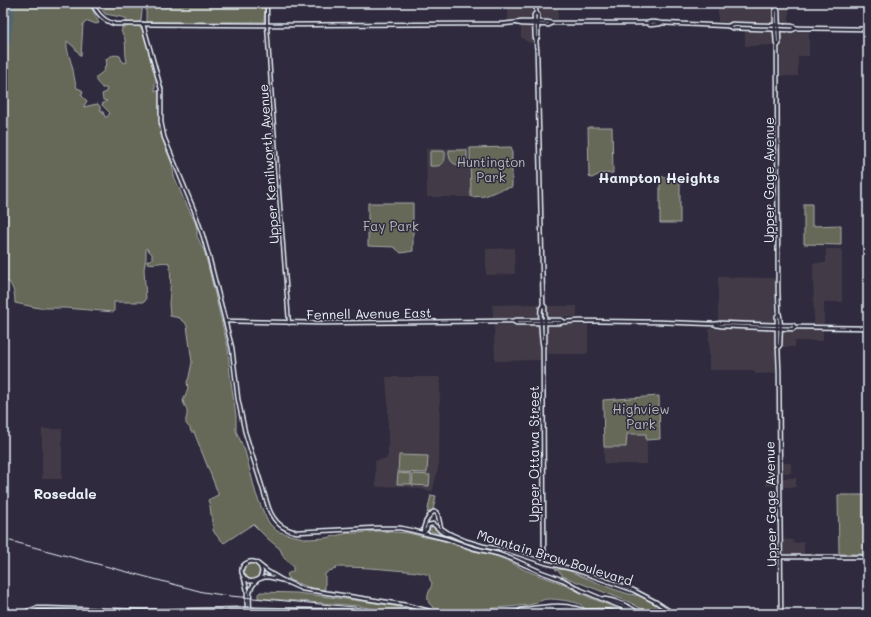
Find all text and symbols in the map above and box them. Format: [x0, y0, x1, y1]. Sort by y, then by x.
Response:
street label: Upper Kenilworth Avenue [254, 83, 282, 245]
street label: Upper Gage Avenue [760, 117, 777, 243]
park label: Huntington Park [457, 153, 525, 185]
district label: Hampton Heights [598, 168, 720, 187]
park label: Fay Park [363, 217, 419, 234]
street label: Fennell Avenue East [306, 303, 432, 323]
street label: Upper Ottawa Street [525, 385, 542, 523]
park label: Highview Park [612, 400, 670, 432]
street label: Upper Gage Avenue [760, 441, 780, 567]
district label: Rosedale [33, 484, 97, 503]
street label: Mountain Brow Boulevard [475, 525, 635, 589]

